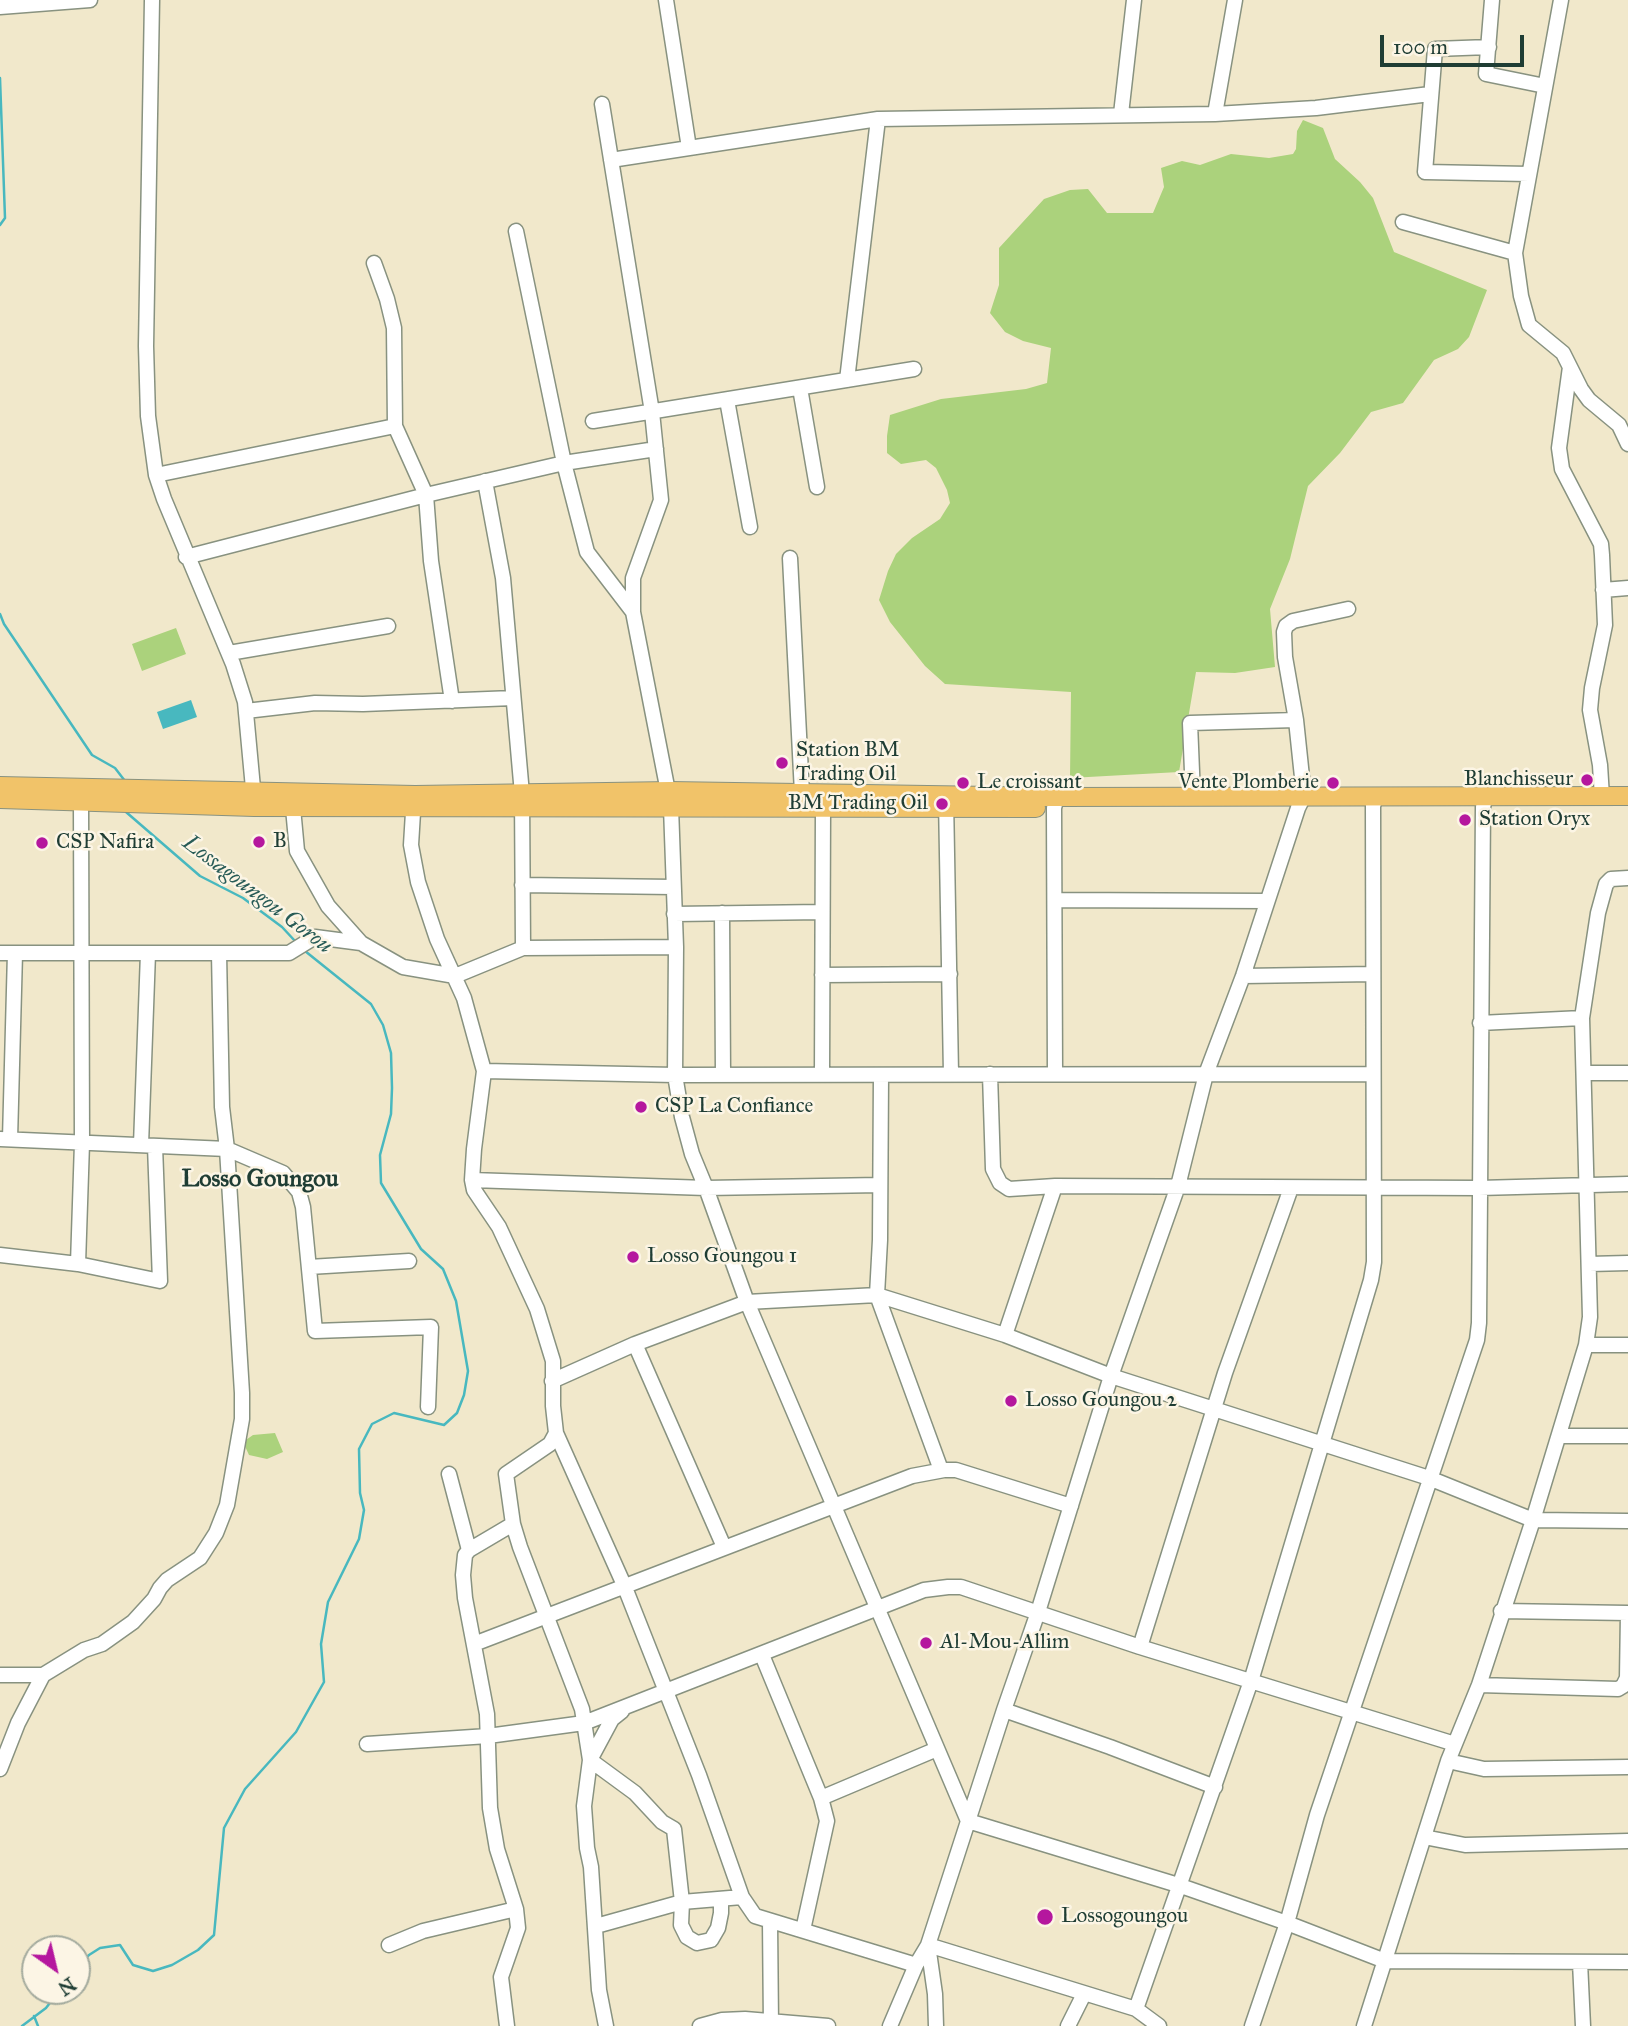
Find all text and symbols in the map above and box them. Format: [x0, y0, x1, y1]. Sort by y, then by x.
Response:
scale bar [1383, 21, 1526, 65]
text: 100 m [1393, 34, 1448, 60]
place label: Station BM Trading Oil [796, 738, 899, 788]
marker: Station BM Trading Oil [774, 755, 790, 771]
place label: Blanchisseur [1464, 767, 1573, 793]
place label: Le croissant [977, 770, 1082, 796]
place label: Vente Plomberie [1178, 770, 1319, 796]
marker: Blanchisseur [1579, 772, 1595, 788]
marker: Le croissant [955, 775, 971, 791]
marker: Vente Plomberie [1325, 775, 1341, 791]
place label: BM Trading Oil [788, 791, 928, 817]
marker: BM Trading Oil [934, 796, 950, 812]
place label: Station Oryx [1479, 807, 1590, 833]
marker: Station Oryx [1457, 812, 1473, 828]
place label: B [273, 829, 287, 855]
place label: CSP Nafira [56, 830, 154, 856]
water label: Lossagoungou Gorou [177, 830, 337, 960]
marker: B [251, 834, 267, 850]
marker: CSP Nafira [34, 835, 50, 851]
place label: CSP La Confiance [655, 1094, 813, 1120]
marker: CSP La Confiance [633, 1099, 649, 1115]
district label: Losso Goungou [182, 1166, 338, 1194]
place label: Losso Goungou 1 [647, 1244, 797, 1270]
marker: Losso Goungou 1 [625, 1249, 641, 1265]
place label: Losso Goungou 2 [1025, 1388, 1177, 1414]
marker: Losso Goungou 2 [1003, 1393, 1019, 1409]
place label: Al-Mou-Allim [940, 1630, 1069, 1656]
marker: Al-Mou-Allim [918, 1635, 934, 1651]
place label: Lossogoungou [1061, 1904, 1188, 1930]
marker: Lossogoungou [1035, 1907, 1055, 1927]
north arrow [21, 1935, 91, 2005]
text: N [54, 1972, 80, 2000]

